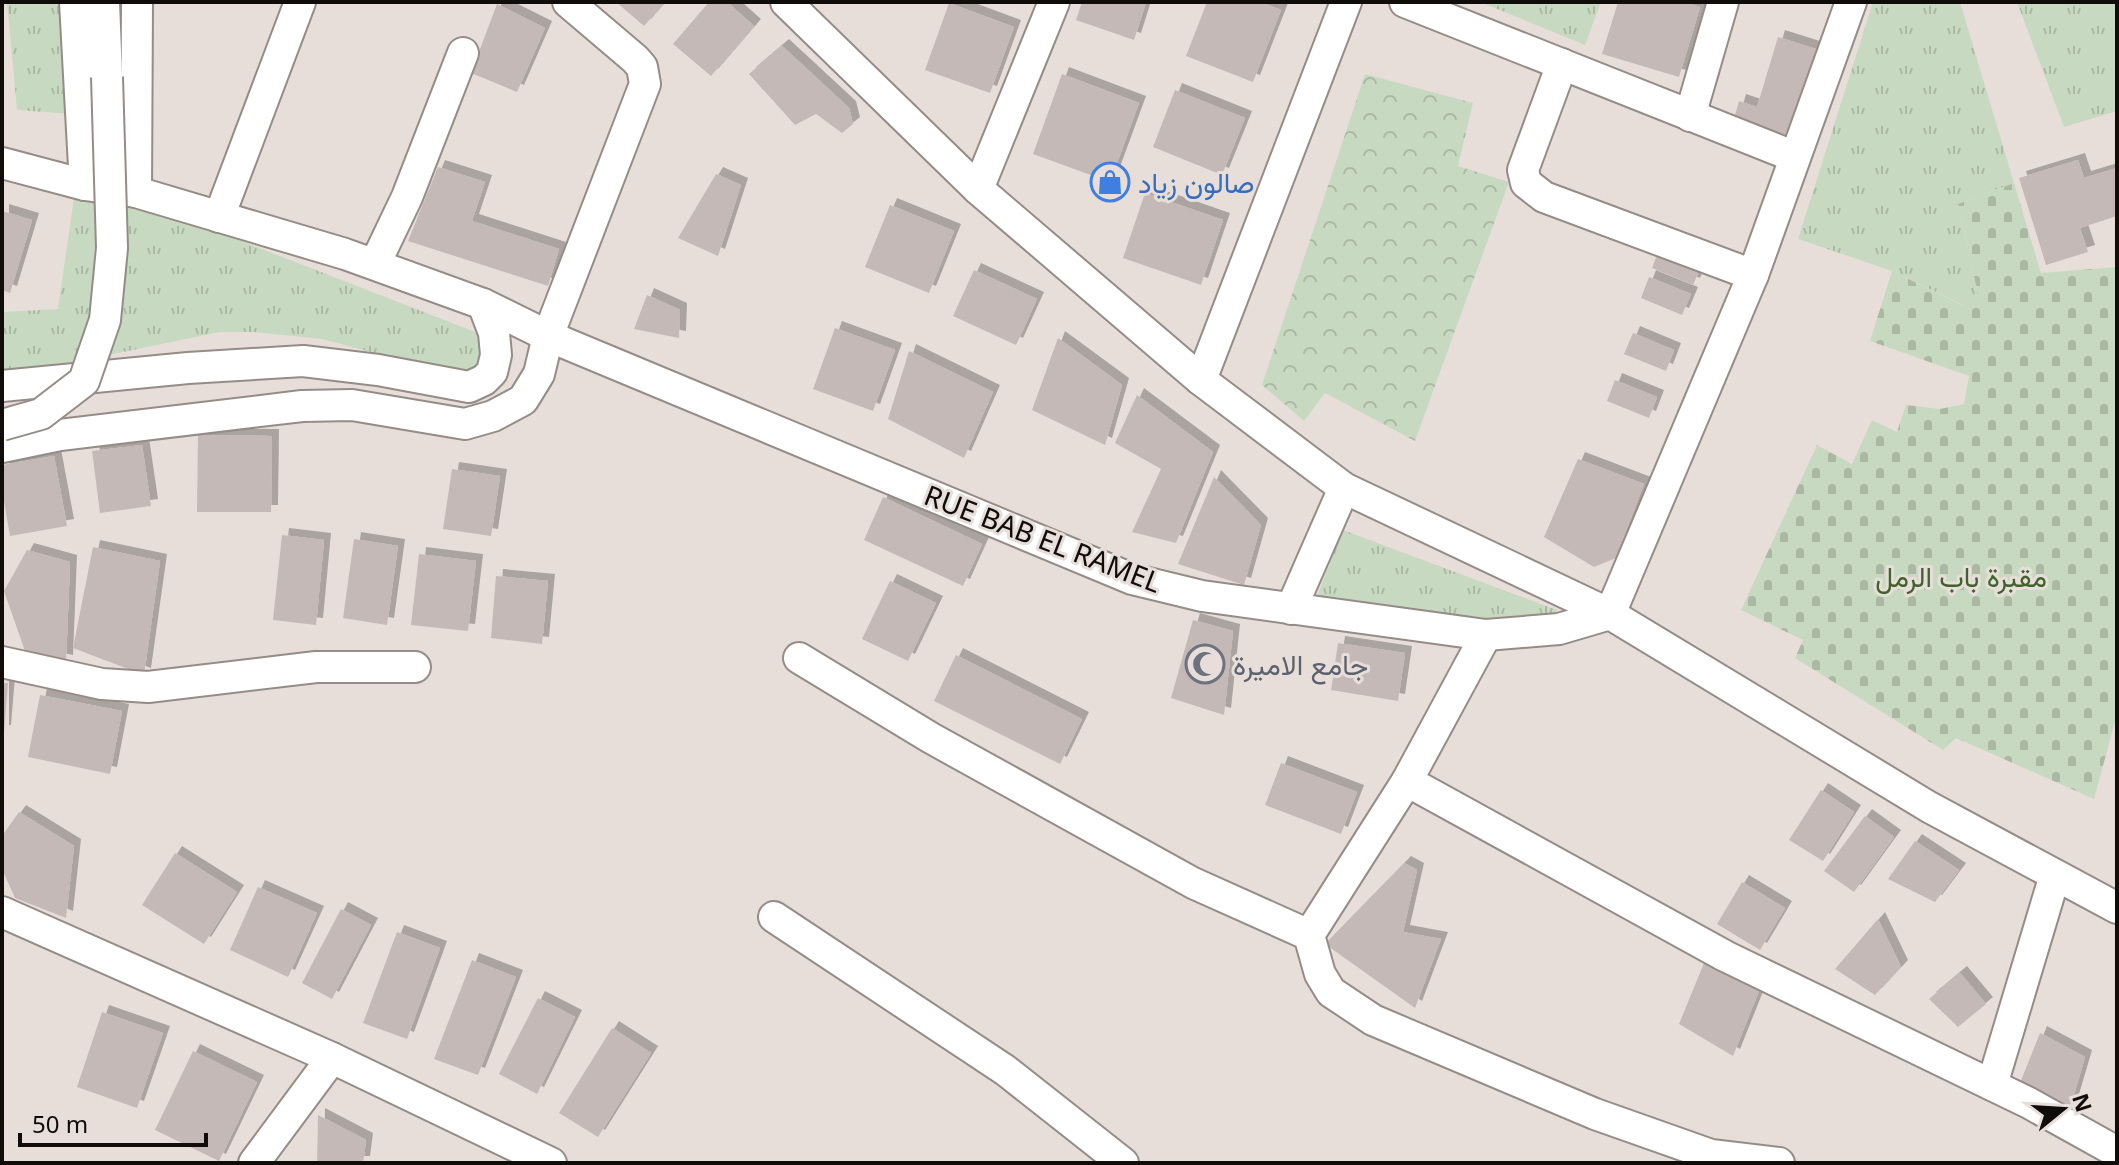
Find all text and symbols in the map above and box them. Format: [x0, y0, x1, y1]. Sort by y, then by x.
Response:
shop icon: صالون زياد [1089, 161, 1131, 203]
place label: صالون زياد [1138, 163, 1255, 201]
street label: RUE BAB EL RAMEL [919, 475, 1167, 601]
park label: مقبرة باب الرمل [1875, 557, 2047, 595]
mosque icon: جامع الاميرة [1184, 643, 1226, 685]
place label: جامع الاميرة [1233, 645, 1368, 685]
north arrow [2023, 1069, 2103, 1149]
text: N [2066, 1089, 2100, 1116]
scale bar [20, 1097, 206, 1147]
text: 50 m [32, 1107, 88, 1140]

